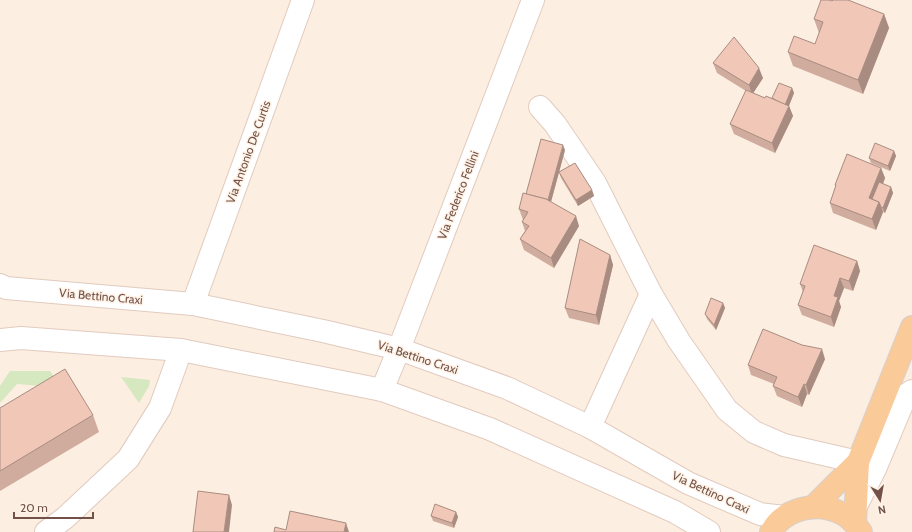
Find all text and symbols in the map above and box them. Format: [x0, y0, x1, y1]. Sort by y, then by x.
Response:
street label: Via Antonio De Curtis [222, 99, 274, 205]
street label: Via Federico Fellini [434, 148, 482, 242]
street label: Via Bettino Craxi [59, 285, 143, 307]
street label: Via Bettino Craxi [376, 337, 460, 377]
street label: Via Bettino Craxi [670, 467, 752, 517]
north arrow [860, 480, 900, 520]
scale bar [14, 494, 93, 520]
text: 20 m [20, 500, 48, 515]
text: N [877, 502, 887, 517]

